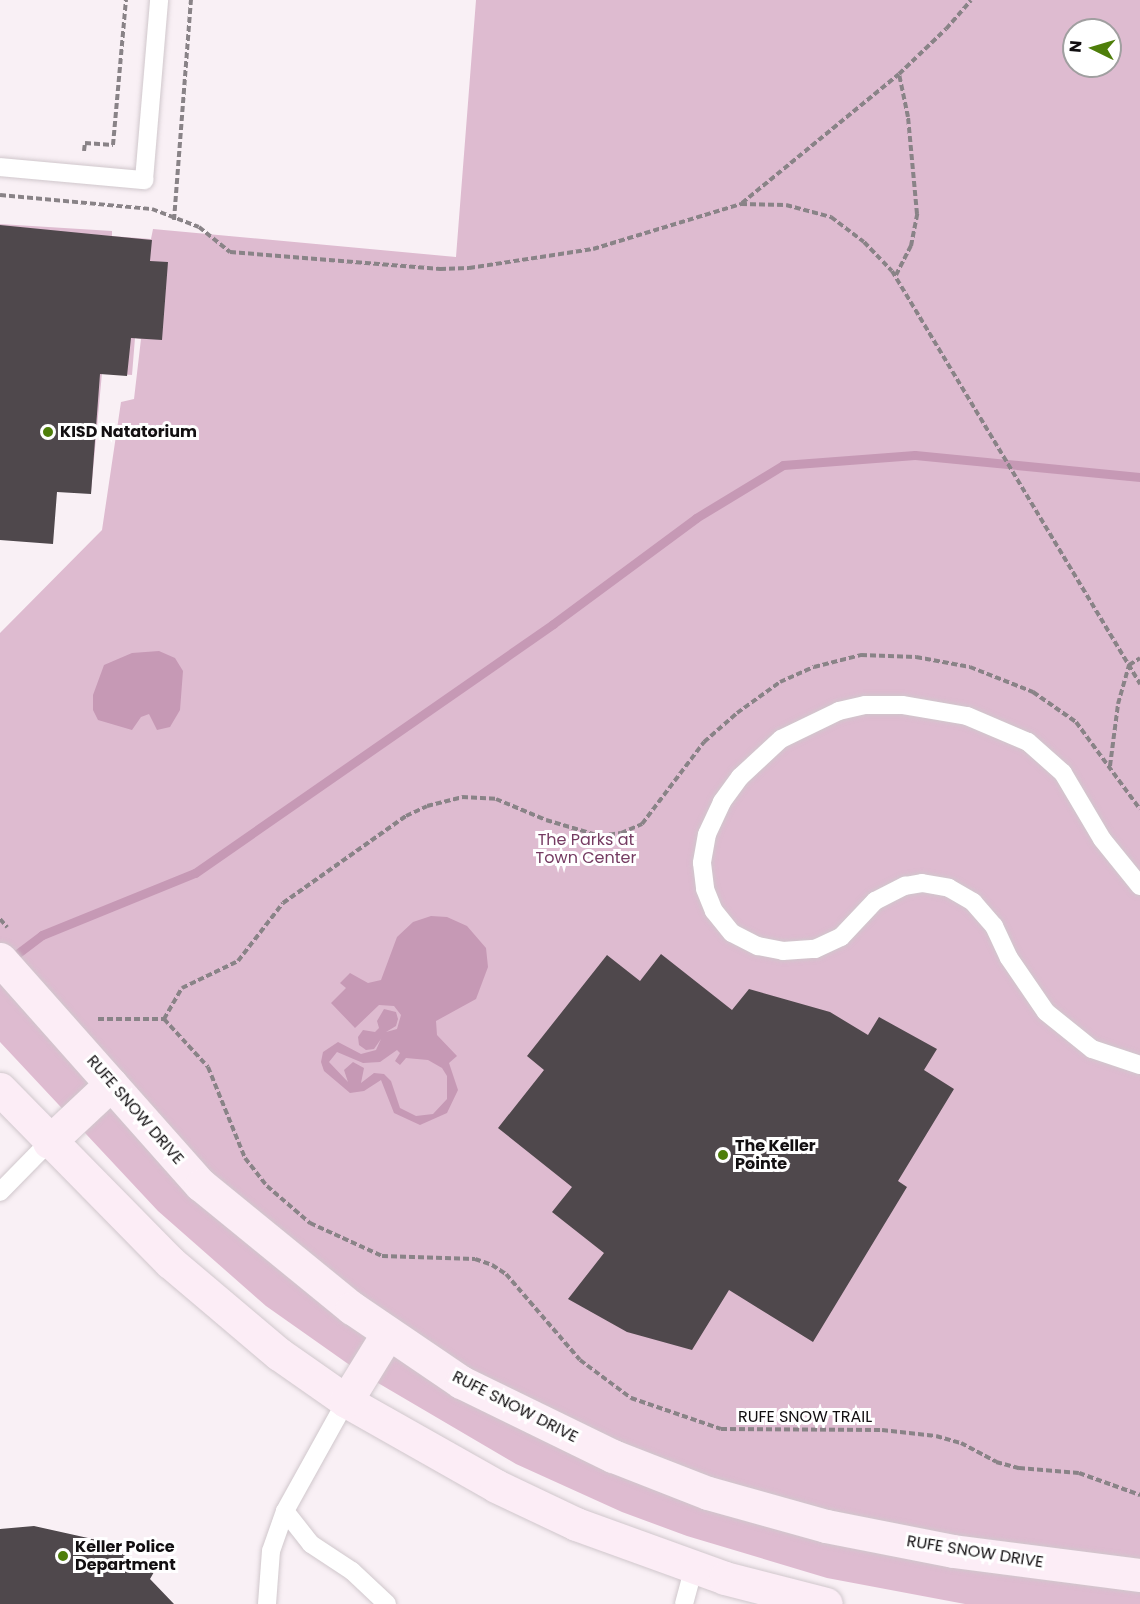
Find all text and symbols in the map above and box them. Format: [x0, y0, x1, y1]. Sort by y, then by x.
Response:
north arrow [1062, 18, 1122, 78]
text: N [1064, 40, 1088, 54]
place label: KISD Natatorium [60, 422, 197, 442]
marker: KISD Natatorium [41, 425, 55, 439]
park label: The Parks at Town Center [536, 830, 636, 868]
street label: RUFE SNOW DRIVE [82, 1052, 188, 1168]
place label: The Keller Pointe [735, 1136, 816, 1174]
marker: The Keller Pointe [716, 1148, 730, 1162]
street label: RUFE SNOW DRIVE [449, 1367, 581, 1447]
street label: RUFE SNOW TRAIL [738, 1407, 872, 1427]
street label: RUFE SNOW DRIVE [905, 1532, 1045, 1572]
place label: Keller Police Department [75, 1537, 176, 1575]
marker: Keller Police Department [56, 1549, 70, 1563]

